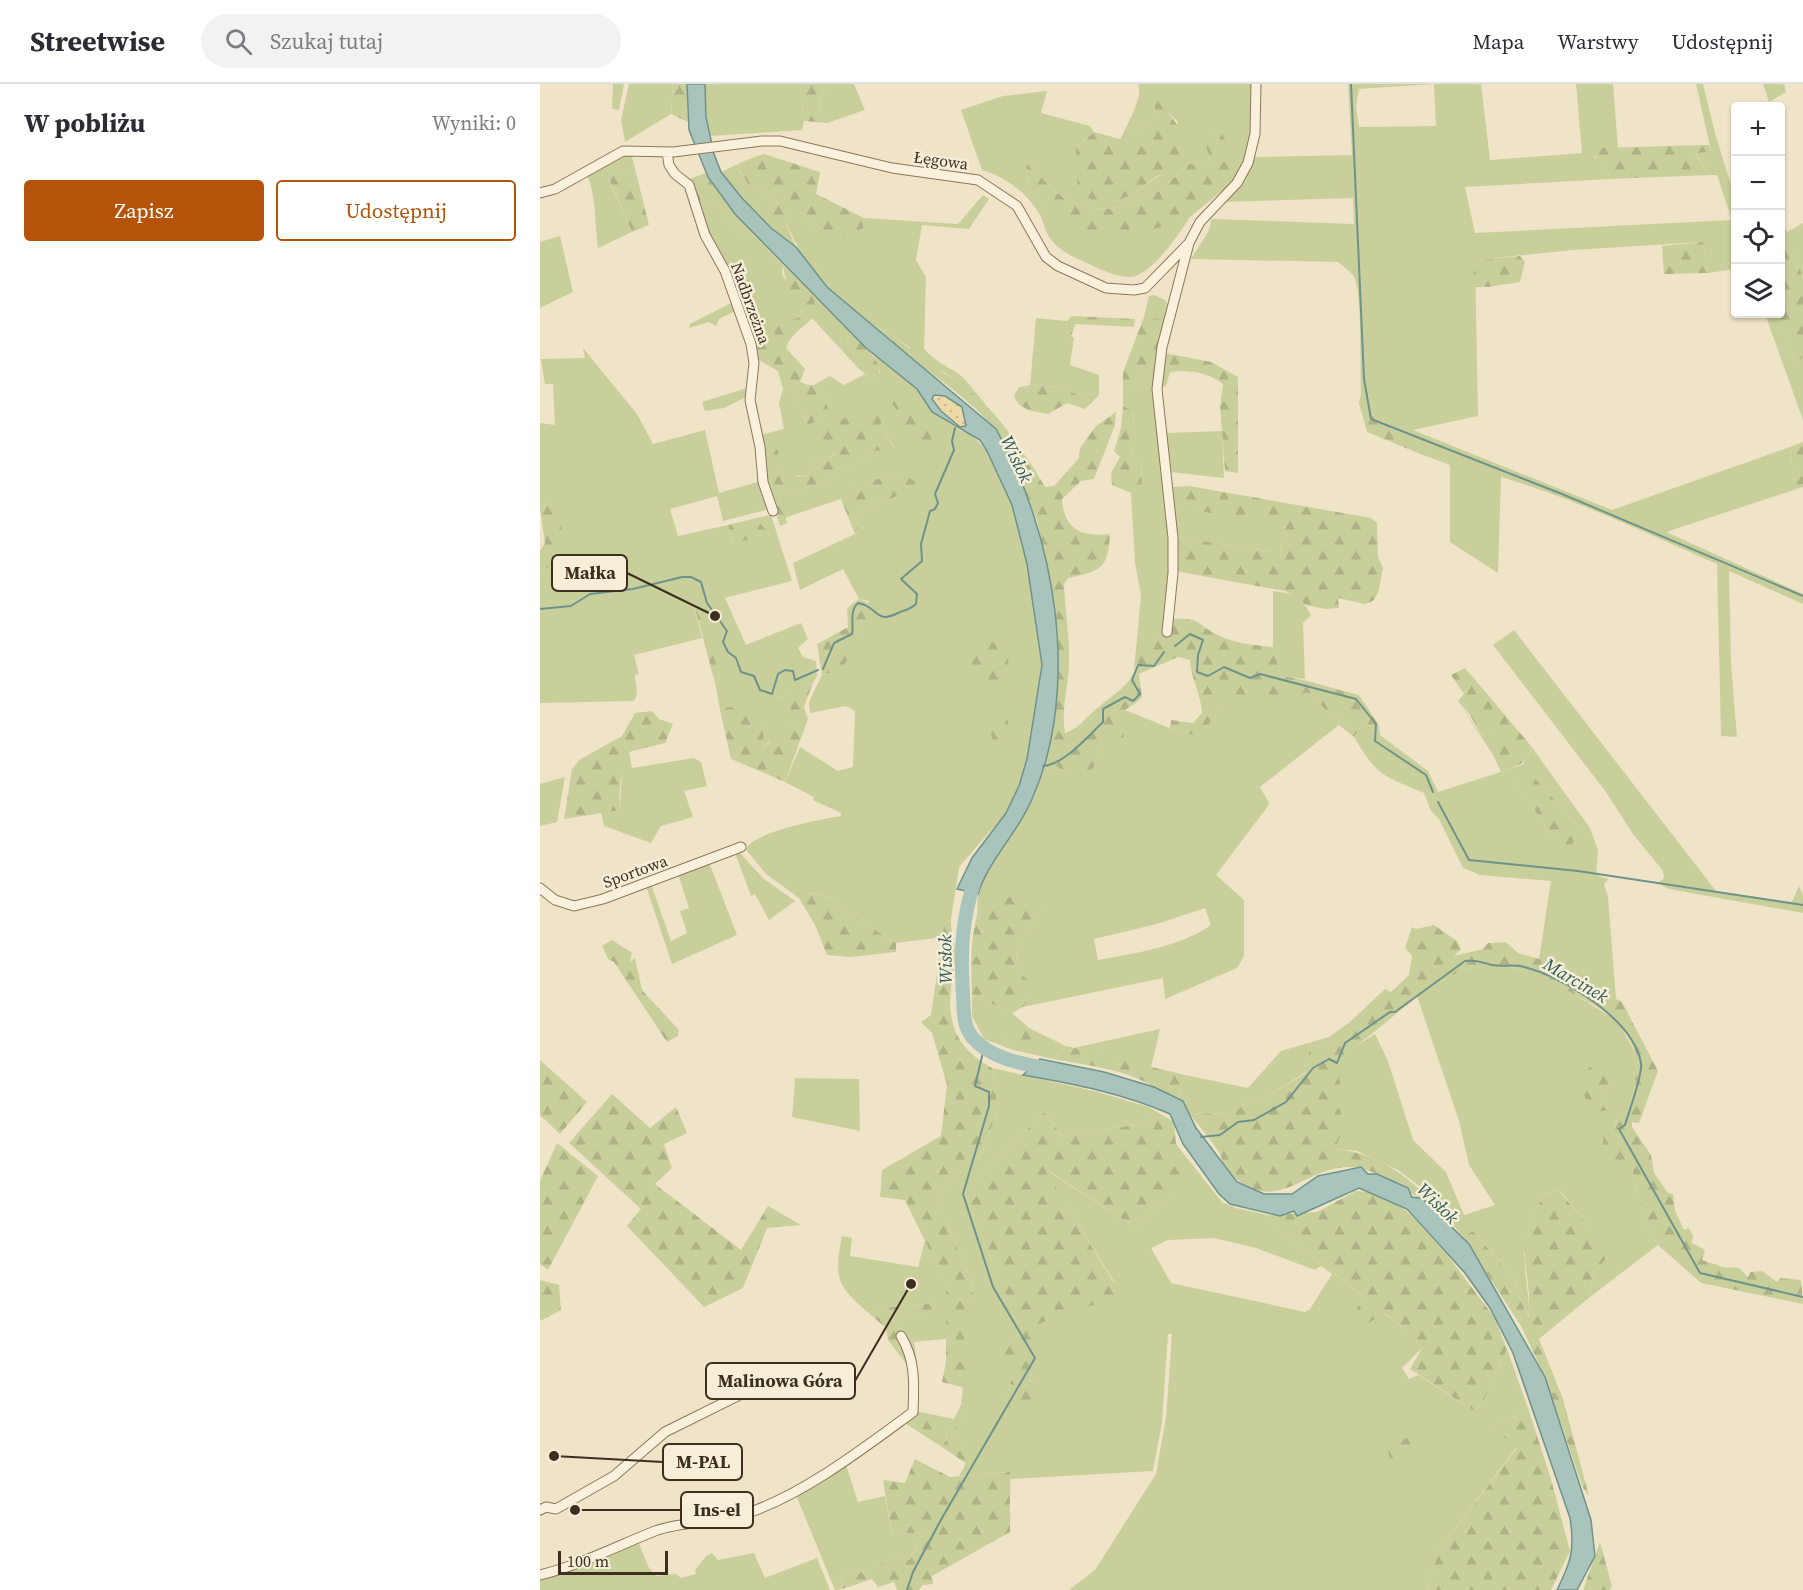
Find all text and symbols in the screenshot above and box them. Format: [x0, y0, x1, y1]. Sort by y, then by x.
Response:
search box [201, 14, 621, 68]
text: Streetwise [30, 22, 165, 60]
icon: search [222, 25, 255, 58]
text: Szukaj tutaj [270, 26, 383, 56]
text: Mapa [1473, 27, 1524, 56]
text: Warstwy [1557, 27, 1638, 56]
text: Udostępnij [1671, 27, 1773, 56]
map controls [1731, 102, 1785, 318]
button: + [1731, 102, 1785, 156]
text: W pobliżu [24, 105, 145, 141]
text: Wyniki: 0 [432, 109, 516, 137]
street label: Łęgowa [912, 145, 970, 175]
button: − [1731, 156, 1785, 210]
button: Zapisz [24, 180, 264, 241]
button: Udostępnij [276, 180, 516, 241]
button: locate [1731, 210, 1785, 264]
street label: Nadbrzeżna [726, 259, 776, 348]
button: layers [1731, 264, 1785, 318]
water label: Wisłok [995, 431, 1039, 487]
callout: Małka [552, 555, 627, 591]
text: Małka [564, 560, 616, 585]
street label: Sportowa [600, 849, 671, 893]
water label: Wisłok [932, 934, 958, 984]
water label: Marcinek [1538, 951, 1613, 1009]
water label: Wisłok [1412, 1177, 1465, 1230]
callout: Malinowa Góra [706, 1363, 855, 1399]
text: Malinowa Góra [718, 1368, 843, 1393]
callout: M-PAL [663, 1444, 742, 1480]
text: M-PAL [676, 1449, 731, 1474]
callout: Ins-el [681, 1492, 753, 1528]
text: Ins-el [693, 1497, 741, 1522]
scale bar [558, 1548, 668, 1576]
text: 100 m [567, 1550, 609, 1572]

